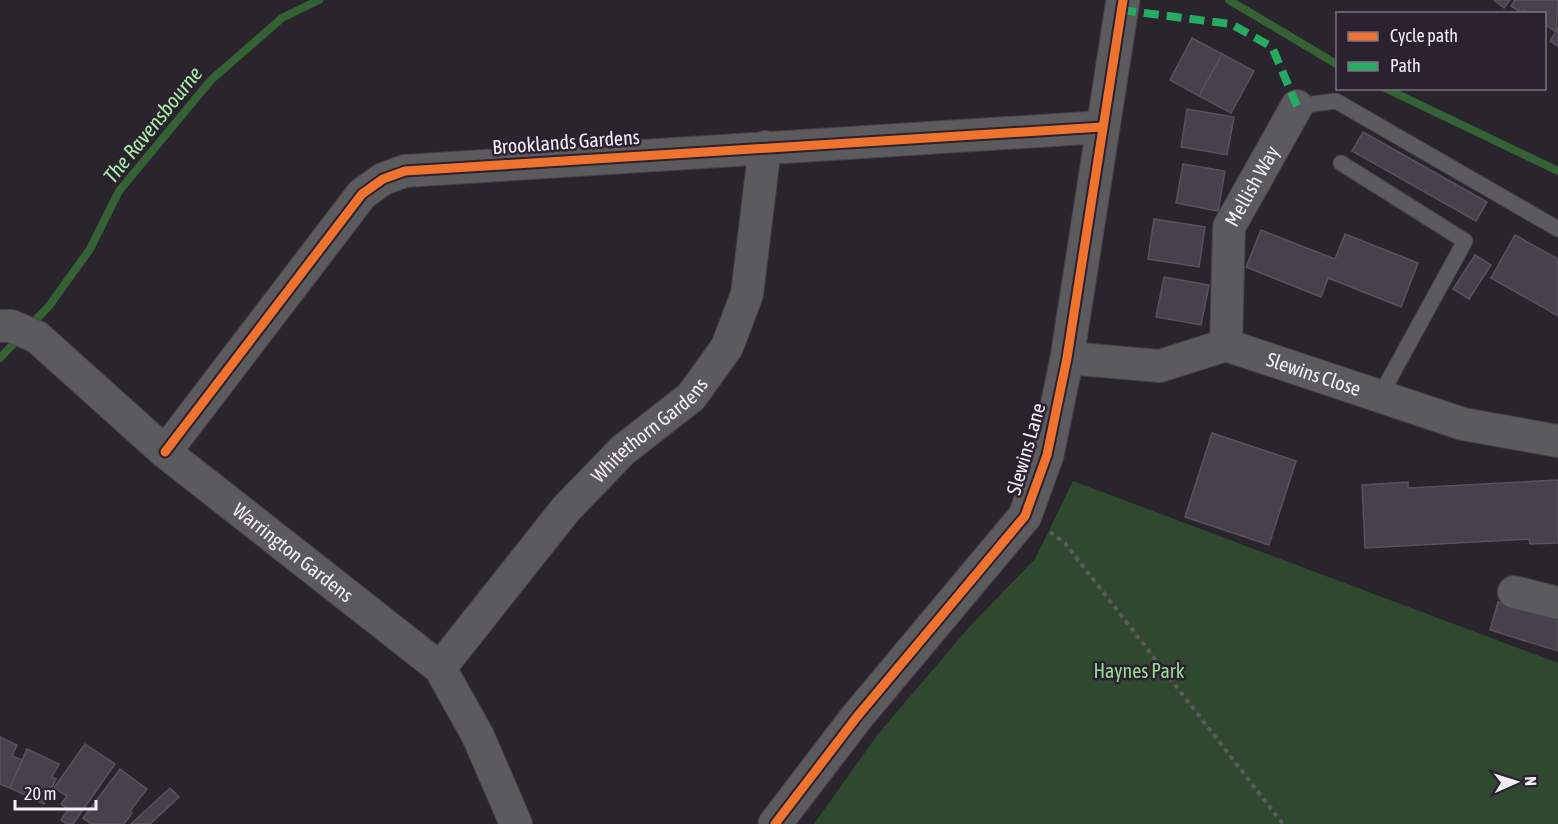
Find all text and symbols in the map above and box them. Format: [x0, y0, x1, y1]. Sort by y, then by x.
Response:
legend [1336, 12, 1546, 90]
text: Cycle path [1390, 25, 1458, 46]
text: Path [1390, 55, 1421, 76]
water label: The Ravensbourne [98, 61, 207, 188]
street label: Brooklands Gardens [491, 125, 640, 158]
street label: Mellish Way [1220, 142, 1283, 230]
street label: Slewins Close [1264, 347, 1364, 400]
street label: Whitethorn Gardens [586, 373, 712, 487]
street label: Slewins Lane [1001, 400, 1050, 497]
street label: Warrington Gardens [229, 498, 358, 606]
park label: Haynes Park [1093, 659, 1185, 682]
north arrow [1486, 752, 1546, 812]
scale bar [15, 773, 96, 811]
text: N [1522, 776, 1540, 786]
text: 20 m [24, 783, 56, 804]

